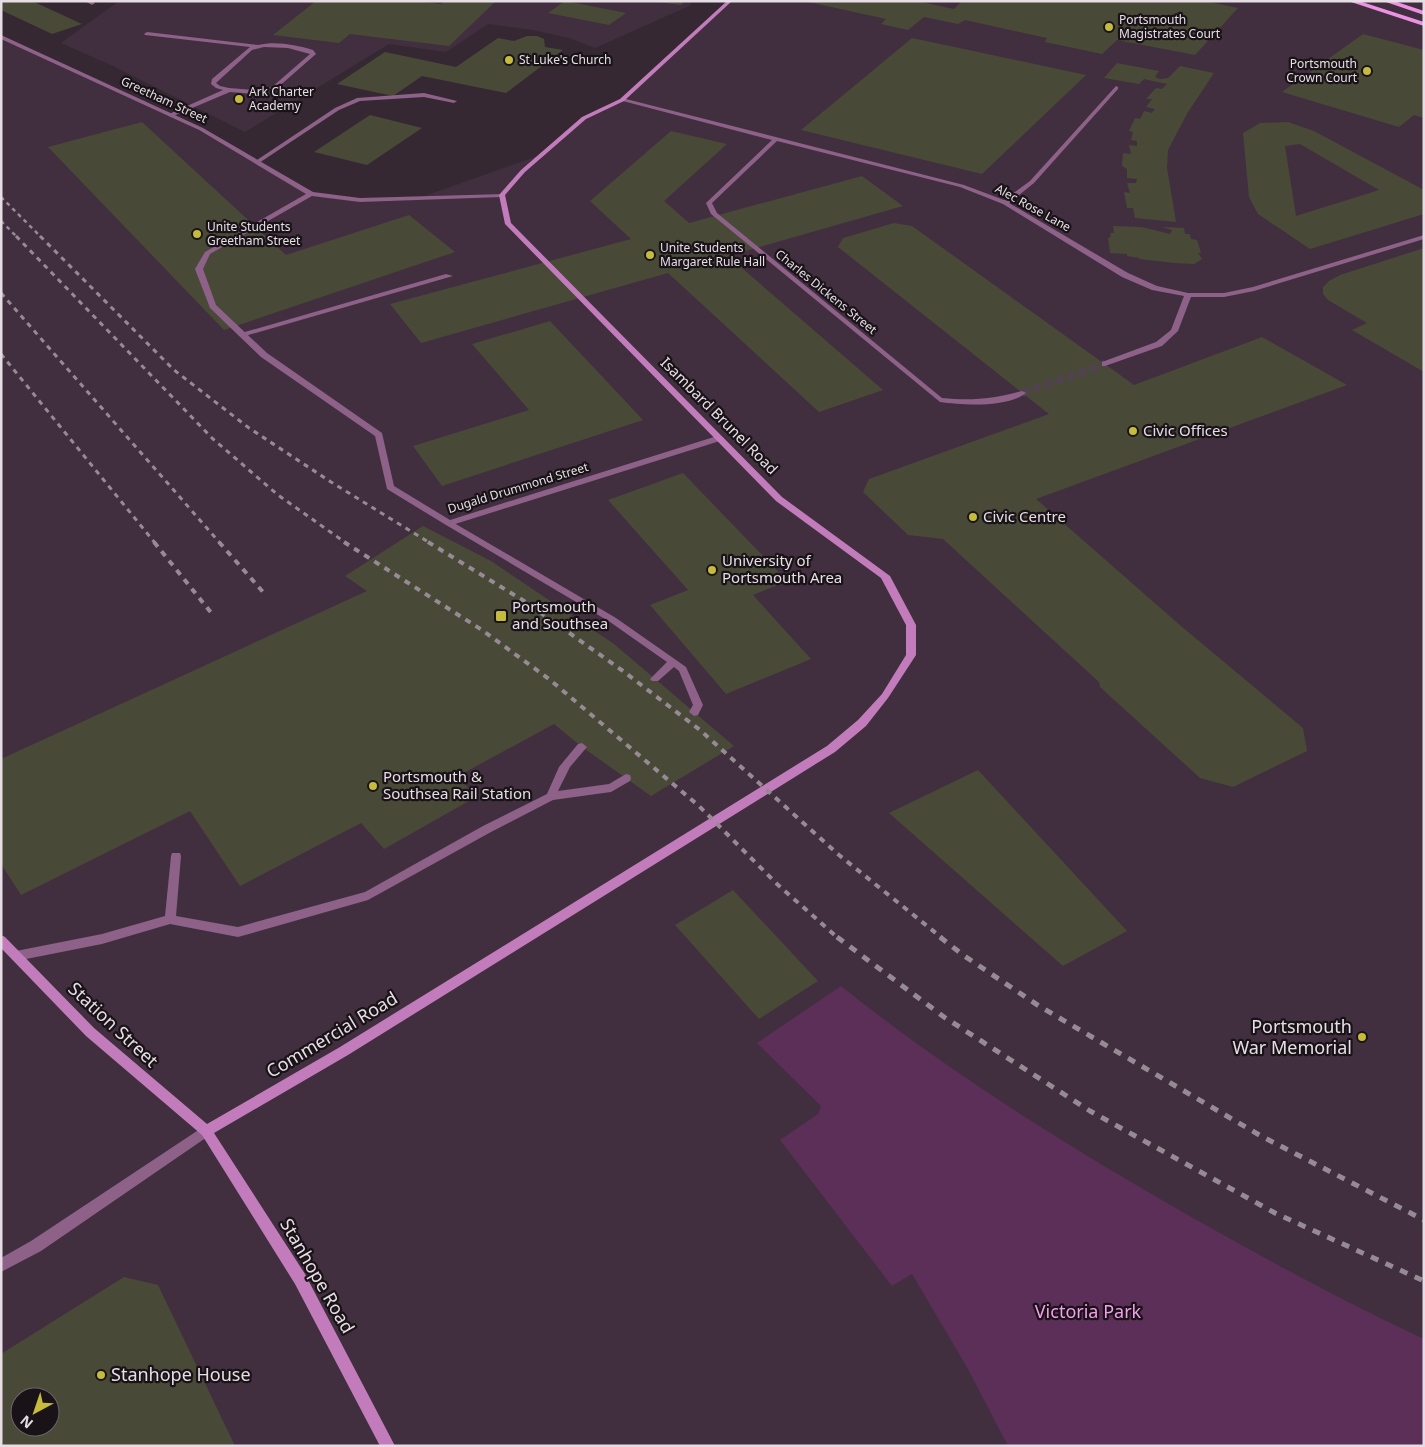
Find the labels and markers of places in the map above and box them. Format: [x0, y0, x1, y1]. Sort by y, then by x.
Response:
place label: Portsmouth Magistrates Court [1119, 11, 1221, 42]
marker: Portsmouth Magistrates Court [1103, 21, 1115, 33]
place label: St Luke's Church [519, 51, 611, 68]
marker: St Luke's Church [503, 54, 515, 66]
place label: Portsmouth Crown Court [1286, 55, 1358, 86]
marker: Portsmouth Crown Court [1361, 65, 1373, 77]
place label: Ark Charter Academy [249, 83, 314, 114]
marker: Ark Charter Academy [233, 93, 245, 105]
place label: Unite Students Greetham Street [207, 218, 301, 249]
marker: Unite Students Greetham Street [191, 228, 203, 240]
place label: Unite Students Margaret Rule Hall [660, 239, 765, 270]
marker: Unite Students Margaret Rule Hall [644, 249, 656, 261]
place label: Civic Offices [1143, 420, 1228, 440]
marker: Civic Offices [1127, 425, 1139, 437]
place label: Civic Centre [983, 506, 1066, 526]
marker: Civic Centre [967, 511, 979, 523]
place label: University of Portsmouth Area [722, 550, 842, 587]
marker: University of Portsmouth Area [706, 564, 718, 576]
place label: Portsmouth and Southsea [512, 596, 608, 633]
marker: Portsmouth and Southsea [494, 609, 508, 623]
place label: Portsmouth & Southsea Rail Station [383, 766, 531, 803]
marker: Portsmouth & Southsea Rail Station [367, 780, 379, 792]
place label: Portsmouth War Memorial [1232, 1014, 1352, 1059]
marker: Portsmouth War Memorial [1356, 1031, 1368, 1043]
place label: Stanhope House [111, 1362, 251, 1386]
marker: Stanhope House [95, 1369, 107, 1381]

